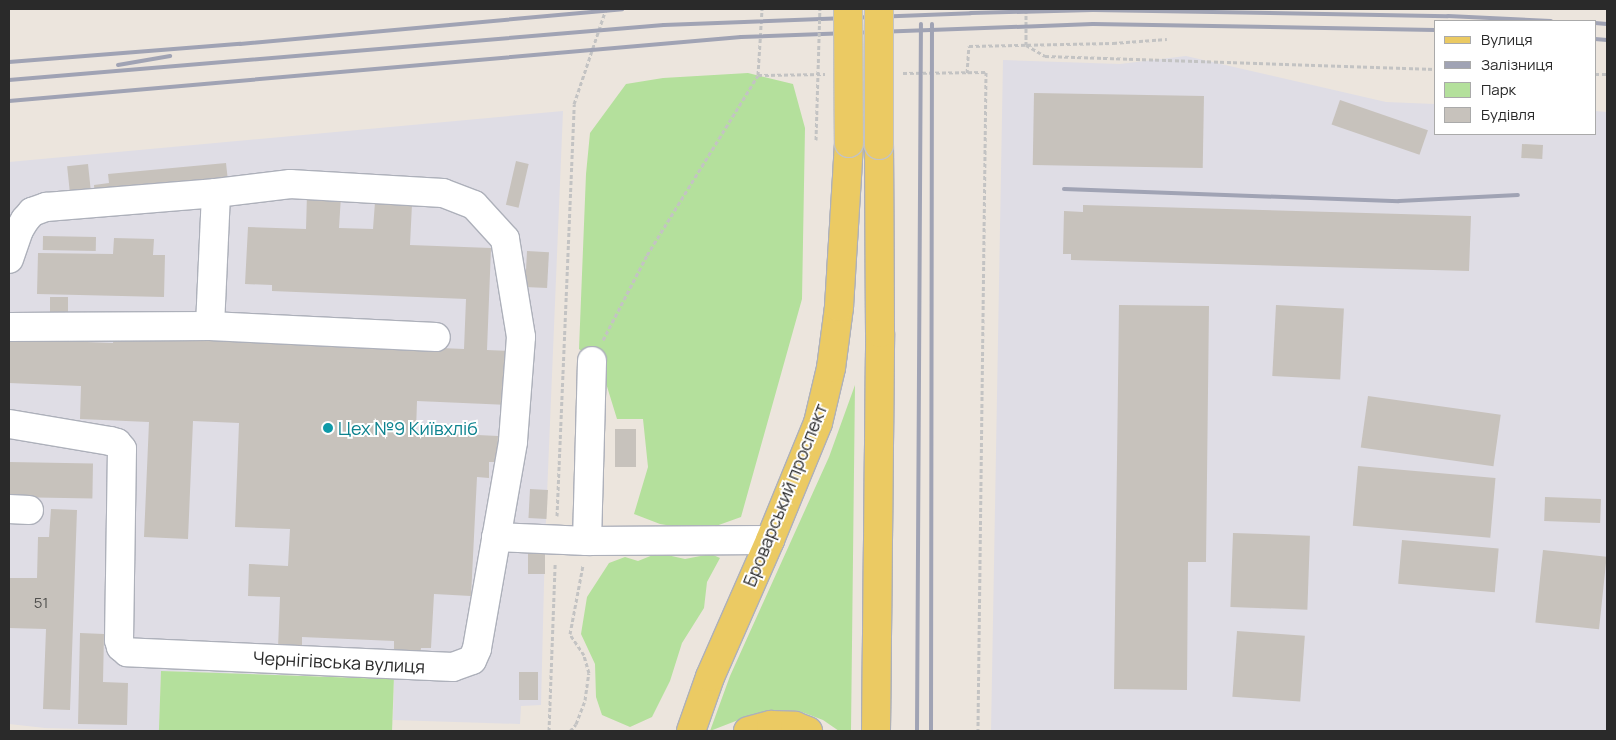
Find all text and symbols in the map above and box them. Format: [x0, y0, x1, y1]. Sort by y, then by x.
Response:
legend [1434, 20, 1596, 135]
text: Вулиця [1481, 29, 1533, 50]
text: Залізниця [1481, 54, 1553, 75]
text: Парк [1481, 79, 1516, 100]
text: Будівля [1481, 104, 1535, 125]
street label: Броварський проспект [738, 400, 832, 590]
place label: Цех №9 Київхліб [338, 417, 478, 439]
marker: Цех №9 Київхліб [322, 422, 334, 434]
house number: 51 [34, 594, 48, 612]
street label: Чернігівська вулиця [252, 647, 426, 677]

